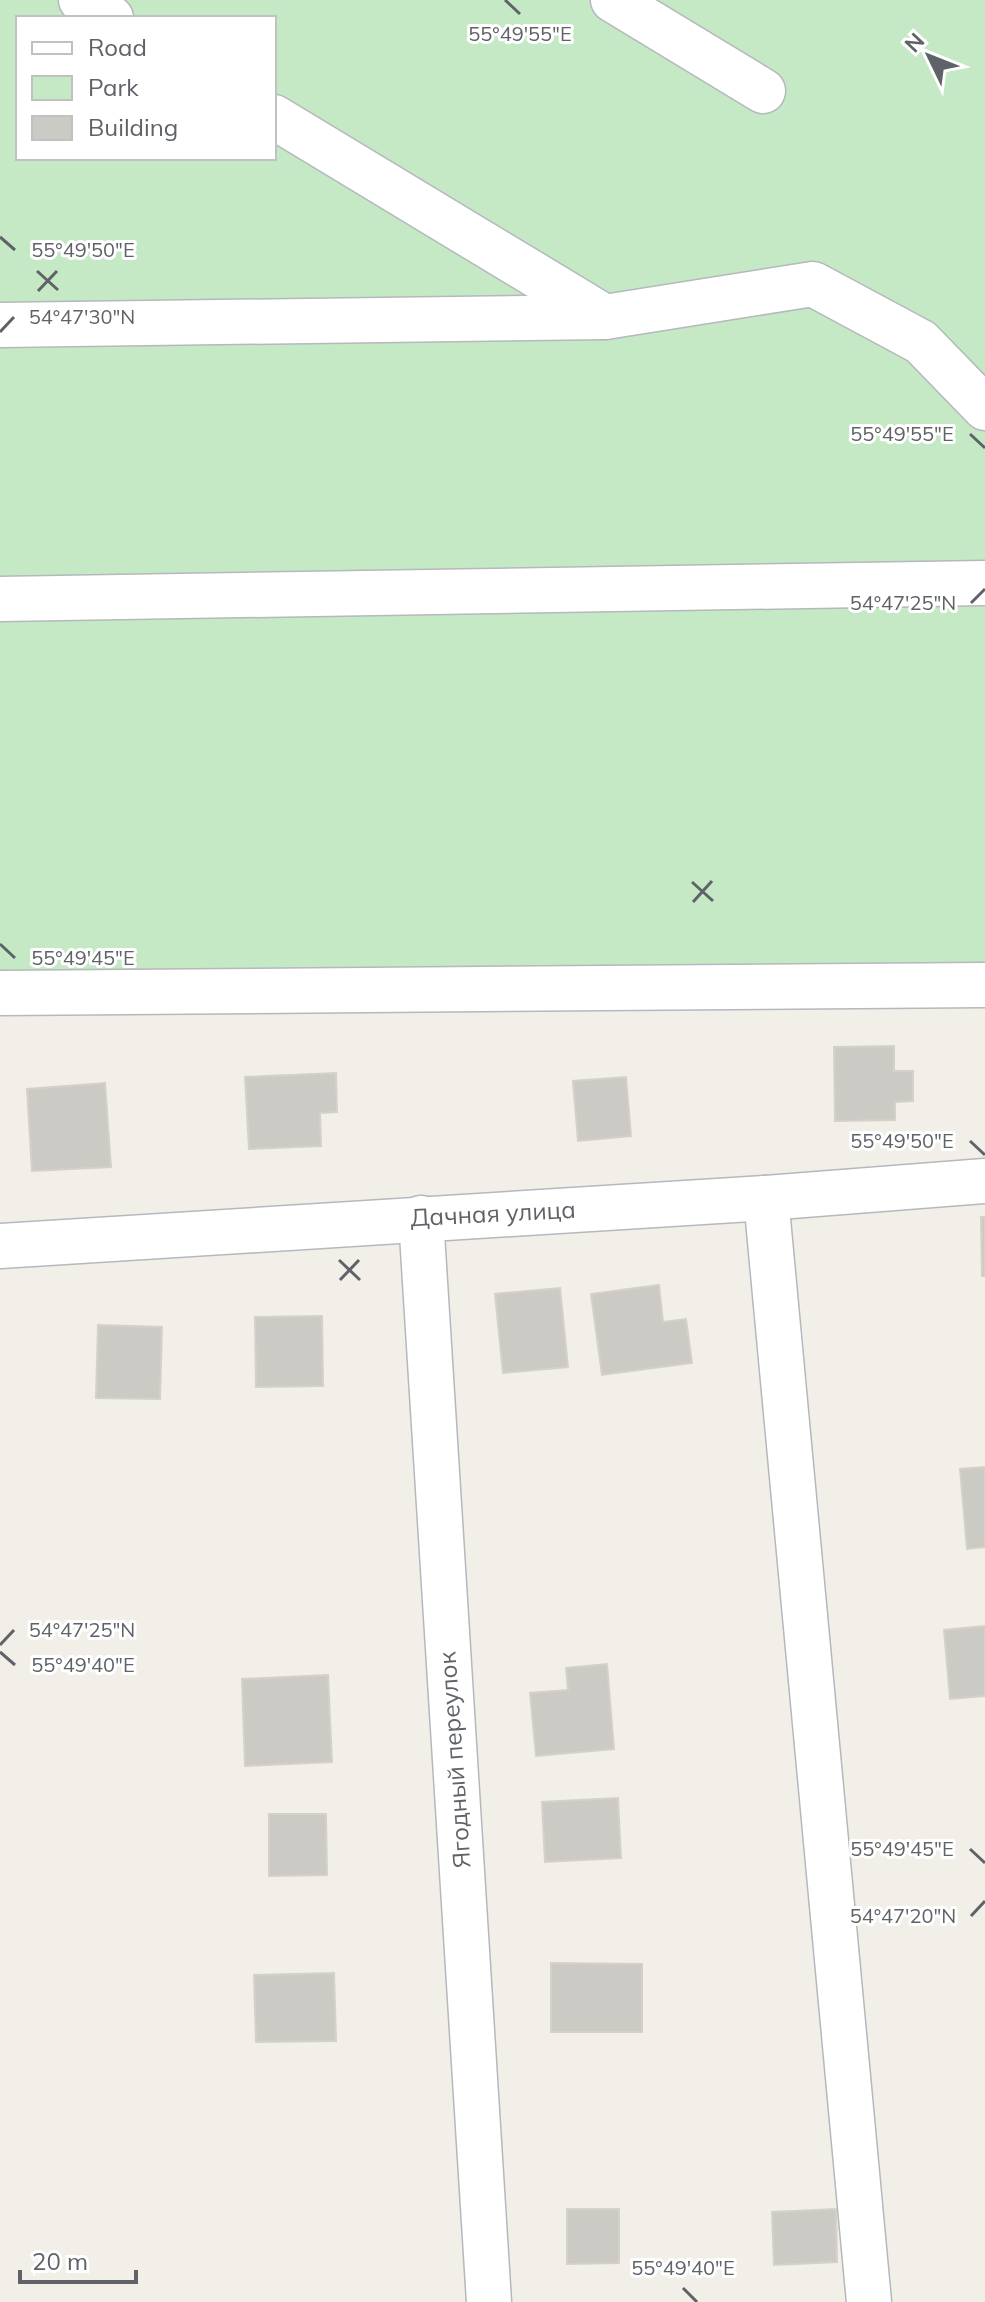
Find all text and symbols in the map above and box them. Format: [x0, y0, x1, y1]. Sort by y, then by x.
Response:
legend [16, 16, 276, 160]
north arrow [889, 16, 969, 96]
text: 55°49'55"E [468, 21, 572, 46]
text: N [898, 27, 930, 58]
text: Road [88, 32, 147, 62]
text: Park [88, 72, 139, 102]
text: Building [88, 112, 178, 142]
text: 55°49'50"E [31, 237, 135, 262]
text: 54°47'30"N [29, 304, 135, 329]
text: 55°49'55"E [850, 421, 954, 446]
text: 54°47'25"N [850, 590, 956, 615]
text: 55°49'45"E [31, 945, 135, 970]
text: 55°49'50"E [850, 1128, 954, 1153]
street label: Дачная улица [409, 1194, 577, 1232]
text: 54°47'25"N [29, 1617, 135, 1642]
street label: Ягодный переулок [431, 1651, 477, 1869]
text: 55°49'40"E [31, 1652, 135, 1677]
text: 55°49'45"E [850, 1836, 954, 1861]
text: 54°47'20"N [850, 1903, 956, 1928]
scale bar [20, 2234, 136, 2284]
text: 20 m [32, 2246, 88, 2276]
text: 55°49'40"E [631, 2255, 735, 2280]

